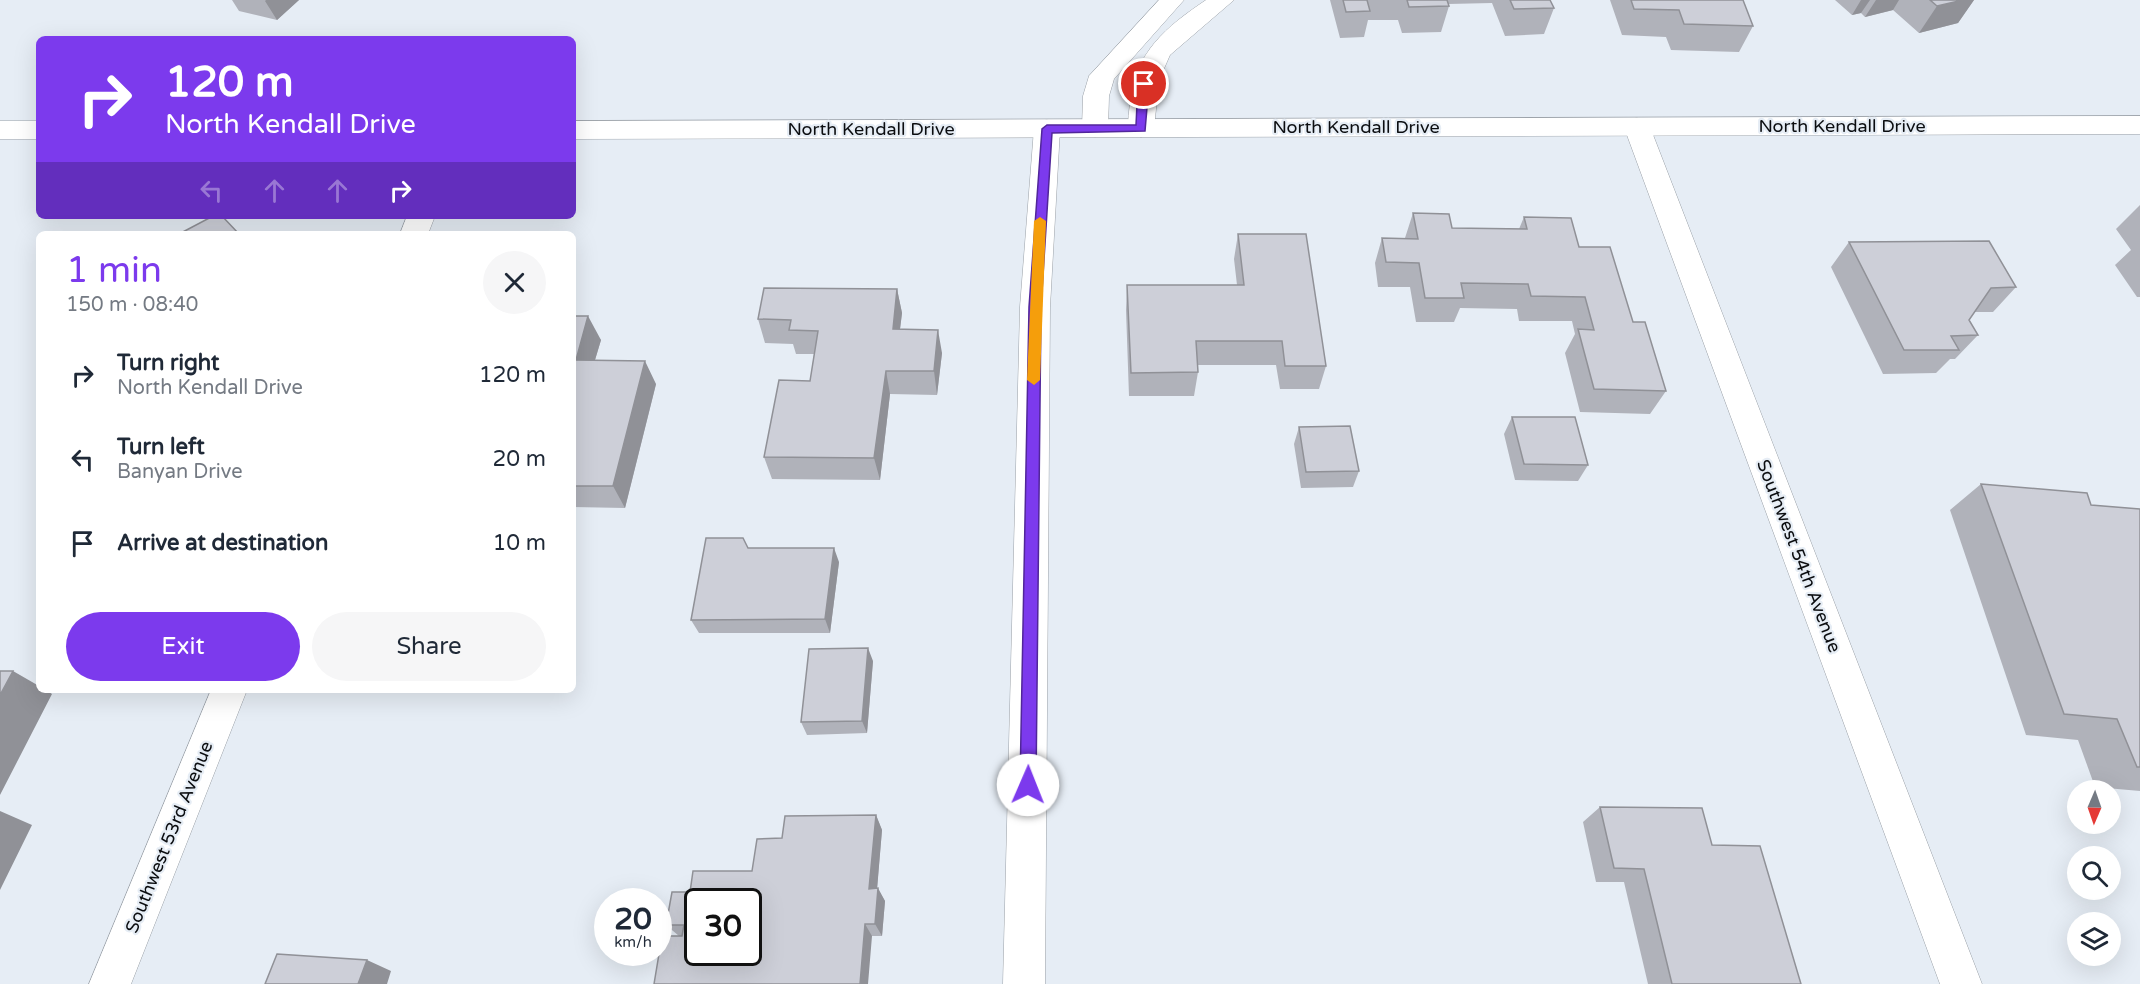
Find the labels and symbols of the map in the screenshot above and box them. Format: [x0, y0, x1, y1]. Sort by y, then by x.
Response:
pin [1118, 58, 1169, 109]
street label: North Kendall Drive [1758, 115, 1926, 137]
street label: North Kendall Drive [1272, 116, 1440, 138]
street label: North Kendall Drive [787, 118, 955, 140]
street label: Southwest 54th Avenue [1752, 457, 1846, 655]
street label: Southwest 53rd Avenue [120, 738, 218, 936]
position arrow [996, 753, 1060, 817]
north arrow [2067, 780, 2121, 834]
speed limit sign: 30 [684, 888, 762, 966]

